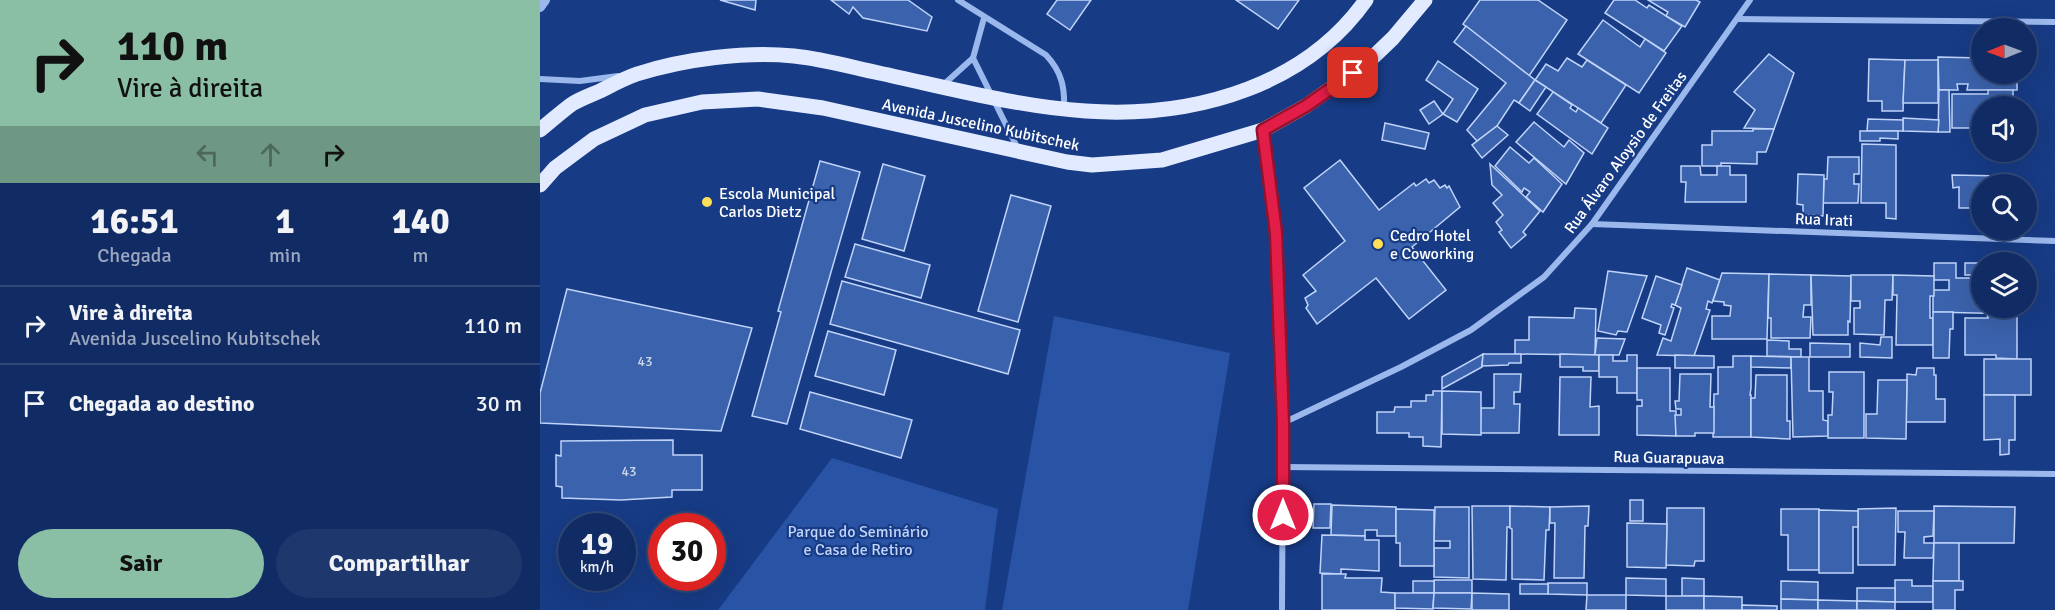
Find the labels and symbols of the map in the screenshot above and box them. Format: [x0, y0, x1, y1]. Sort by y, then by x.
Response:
north arrow [1971, 18, 2037, 84]
pin [1327, 47, 1378, 98]
street label: Rua Álvaro Aloysio de Freitas [1560, 67, 1692, 238]
street label: Avenida Juscelino Kubitschek [880, 94, 1081, 156]
place label: Escola Municipal Carlos Dietz [719, 184, 836, 222]
marker: Escola Municipal Carlos Dietz [700, 195, 714, 209]
street label: Rua Irati [1795, 209, 1853, 231]
place label: Cedro Hotel e Coworking [1390, 226, 1474, 264]
marker: Cedro Hotel e Coworking [1371, 237, 1385, 251]
house number: 43 [637, 353, 653, 370]
street label: Rua Guarapuava [1613, 447, 1725, 469]
house number: 43 [621, 463, 637, 480]
position arrow [1251, 483, 1315, 547]
speed limit sign: 30 [648, 513, 726, 591]
park label: Parque do Seminário e Casa de Retiro [787, 522, 929, 560]

